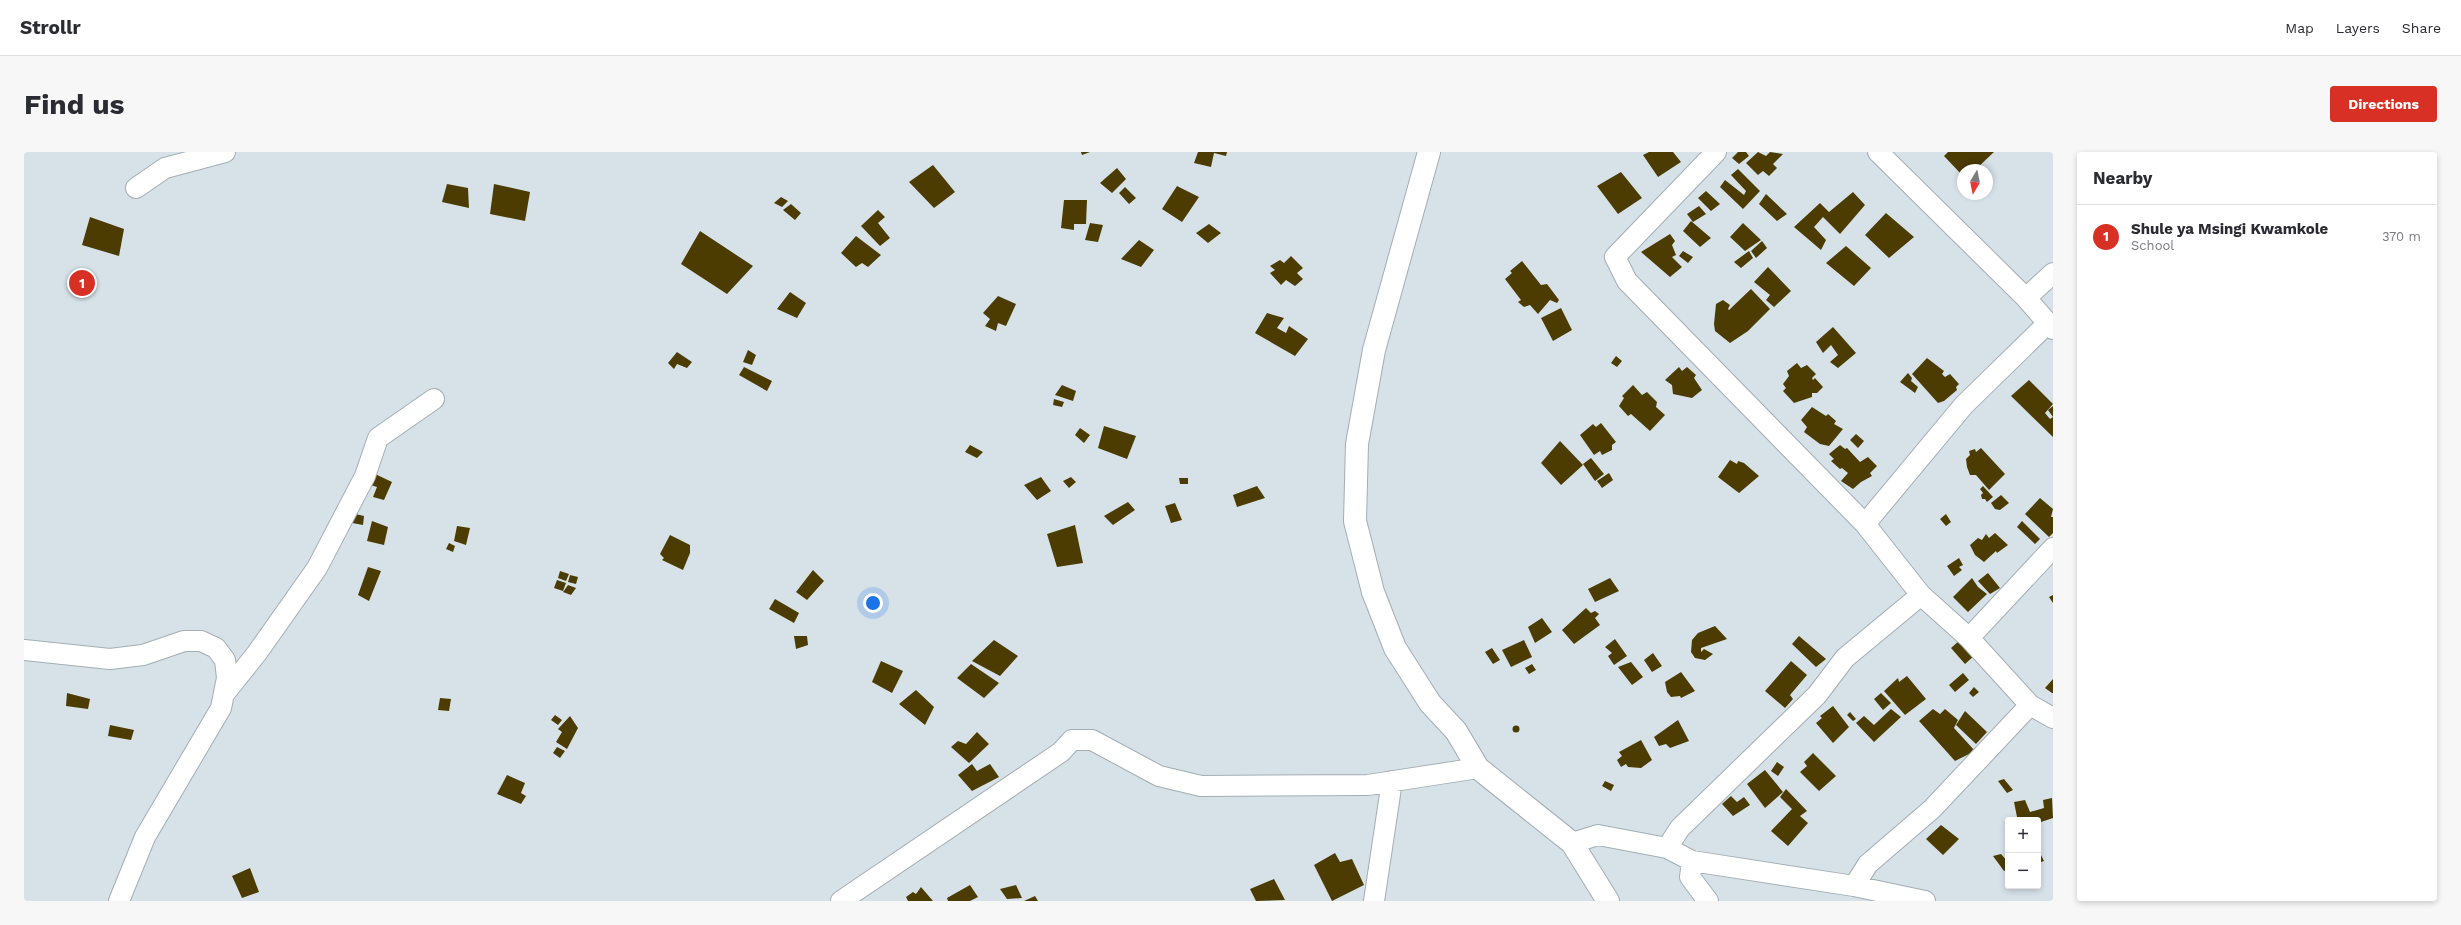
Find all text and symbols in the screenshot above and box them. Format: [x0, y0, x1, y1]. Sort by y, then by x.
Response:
text: Strollr [20, 16, 81, 39]
text: Map [2285, 20, 2314, 36]
text: Layers [2336, 20, 2380, 36]
text: Share [2402, 20, 2441, 36]
button: Directions [2330, 86, 2437, 122]
text: Find us [24, 88, 124, 121]
north arrow [1957, 164, 1993, 200]
text: Nearby [2093, 168, 2152, 188]
text: Shule ya Msingi Kwamkole [2131, 220, 2328, 238]
text: 1 [2103, 229, 2109, 244]
text: 370 m [2382, 229, 2421, 244]
text: School [2131, 238, 2174, 253]
pin: 1 [69, 268, 95, 298]
your location [863, 593, 883, 613]
map controls [2005, 817, 2041, 889]
button: + [2005, 817, 2041, 853]
button: − [2005, 853, 2041, 889]

